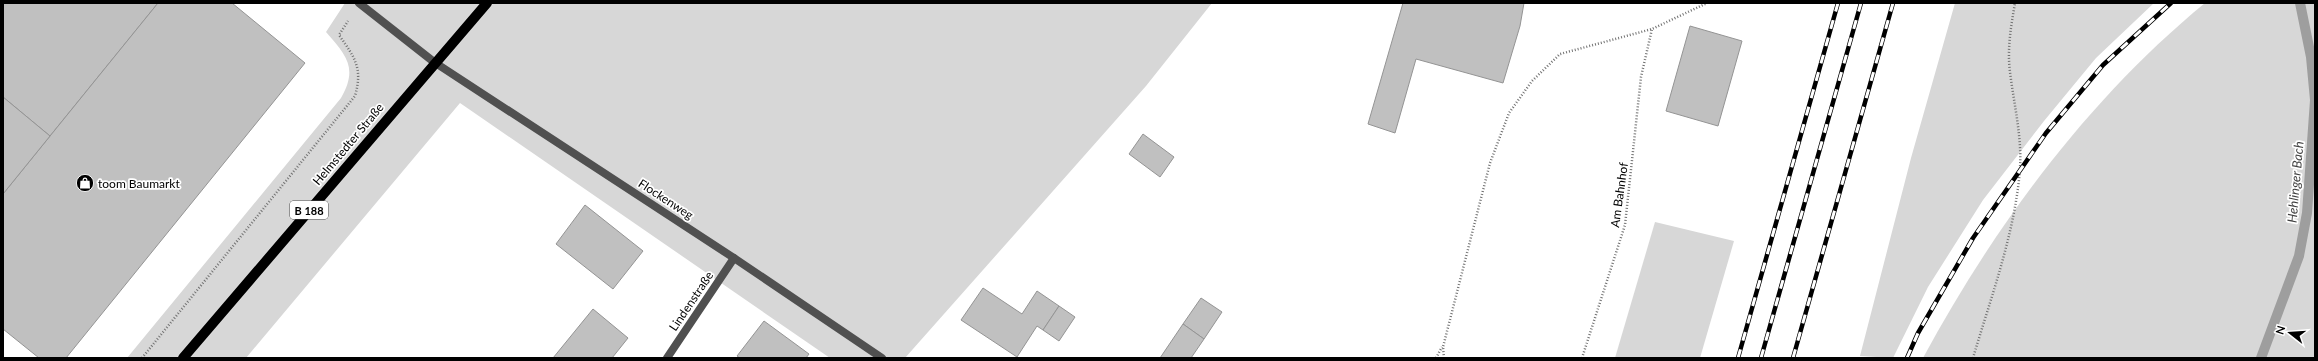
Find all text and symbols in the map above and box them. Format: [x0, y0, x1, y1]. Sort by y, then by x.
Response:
street label: Helmstedter Straße [309, 100, 387, 188]
water label: Hehlinger Bach [2283, 140, 2307, 223]
street label: Am Bahnhof [1607, 161, 1631, 229]
shop icon: toom Baumarkt [75, 173, 95, 193]
place label: toom Baumarkt [98, 176, 180, 191]
street label: Flockenweg [636, 176, 696, 222]
road number: B 188 [290, 201, 328, 219]
street label: Lindenstraße [666, 268, 716, 334]
north arrow [2270, 313, 2310, 353]
text: N [2273, 324, 2287, 336]

